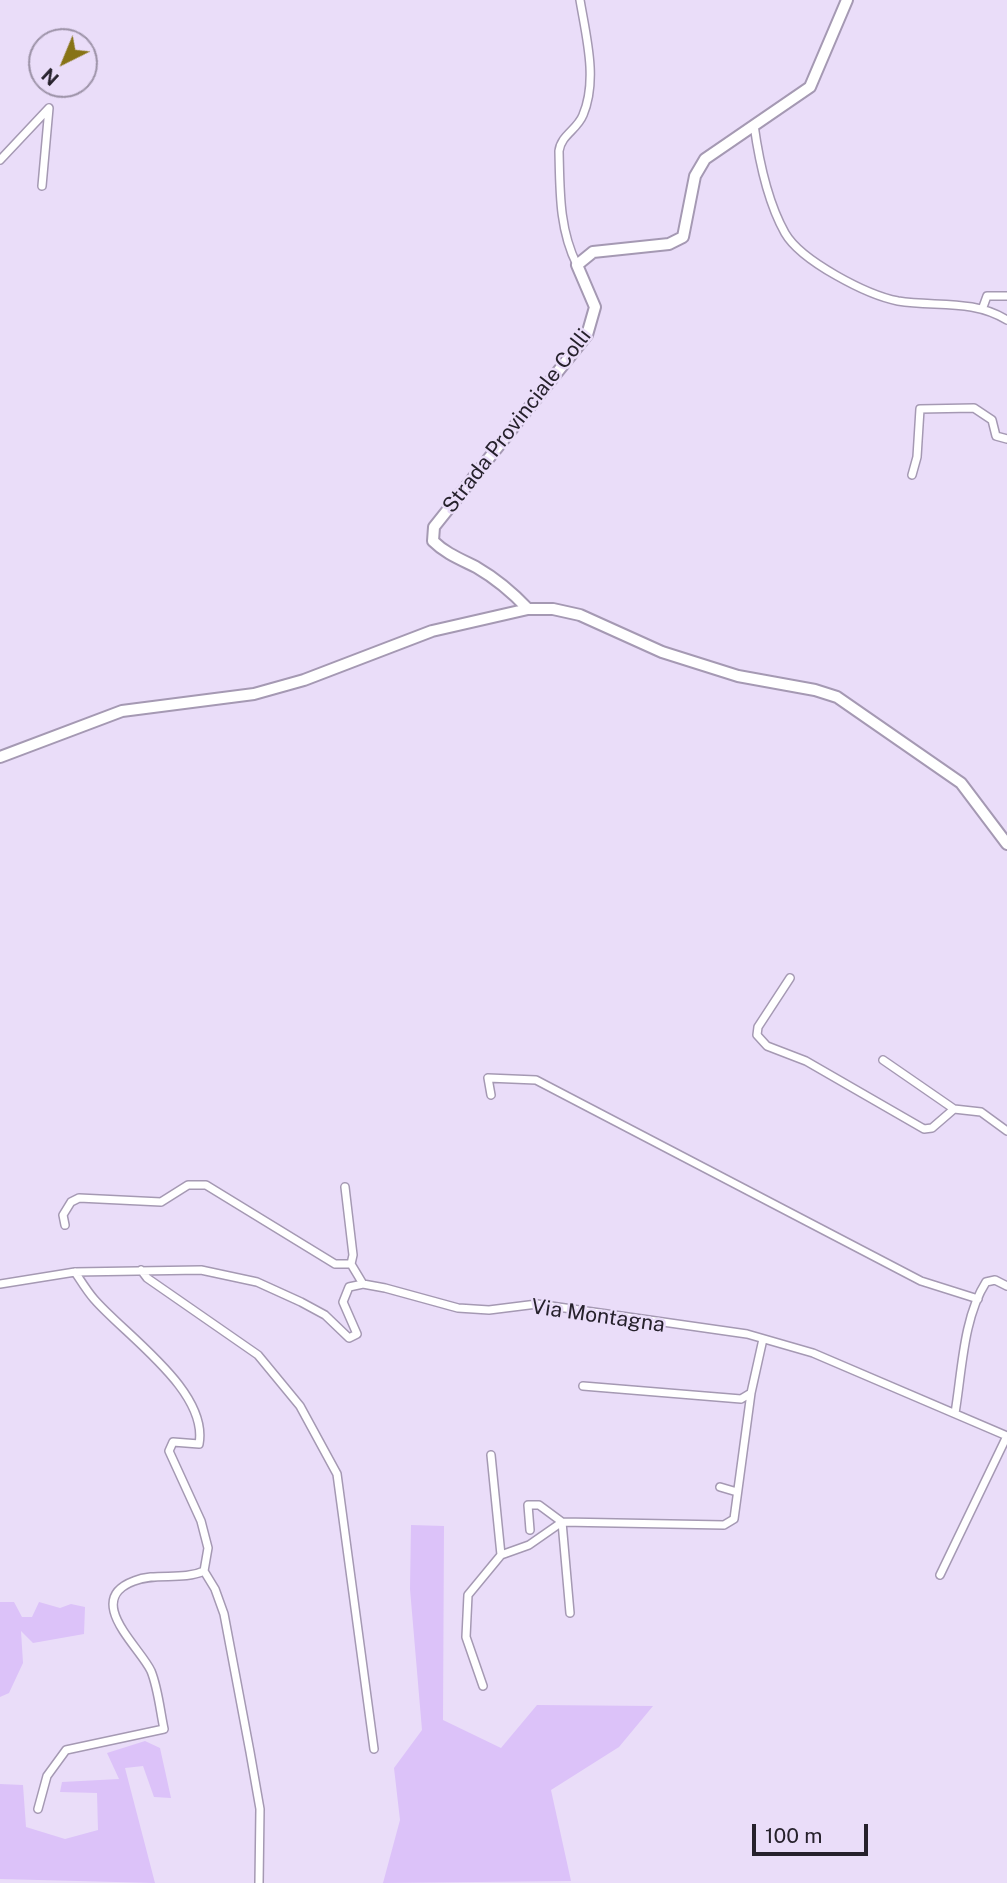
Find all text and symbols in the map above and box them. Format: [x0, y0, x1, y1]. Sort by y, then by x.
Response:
north arrow [28, 28, 98, 98]
text: N [37, 64, 63, 90]
street label: Strada Provinciale Colli [437, 324, 597, 518]
street label: Via Montagna [530, 1294, 666, 1338]
scale bar [755, 1810, 870, 1854]
text: 100 m [765, 1823, 822, 1848]

